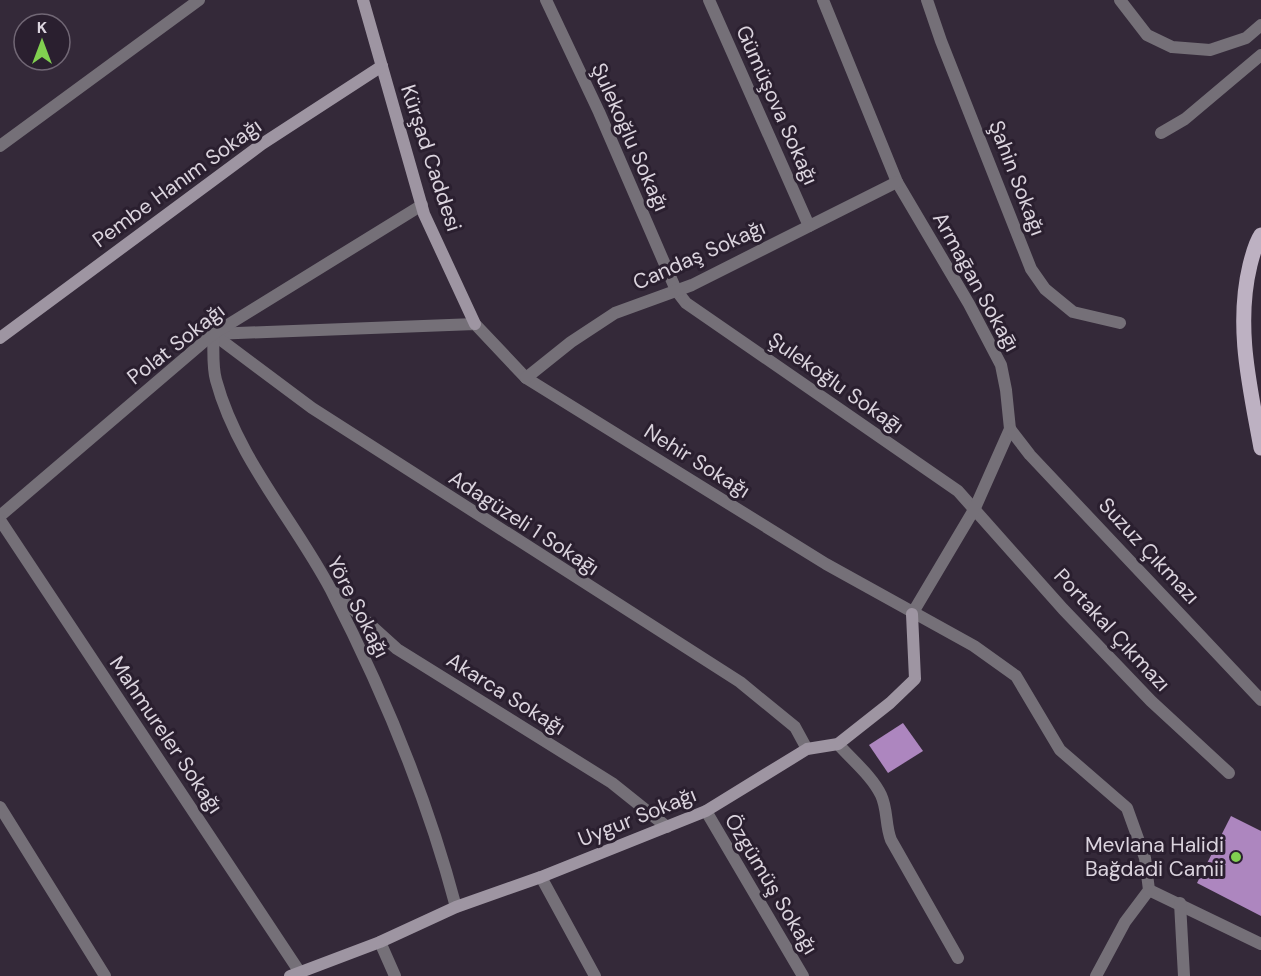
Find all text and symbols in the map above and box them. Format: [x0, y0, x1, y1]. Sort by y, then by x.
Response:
north arrow [12, 12, 72, 72]
text: K [37, 17, 48, 38]
street label: Gümüşova Sokağı [729, 21, 825, 189]
street label: Şulekoğlu Sokağı [585, 58, 675, 216]
street label: Kürşad Caddesi [394, 81, 468, 235]
street label: Pembe Hanım Sokağı [87, 112, 267, 254]
street label: Şahin Sokağı [982, 116, 1052, 240]
street label: Armaḡan Sokaḡı [926, 207, 1026, 357]
street label: Candaş Sokağı [628, 213, 770, 297]
street label: Polat Sokağı [121, 297, 231, 391]
street label: Şulekoğlu Sokaḡı [763, 326, 909, 440]
street label: Nehir Sokağı [639, 417, 755, 505]
street label: Adagüzeli 1 Sokaḡı [444, 464, 604, 582]
street label: Suzuz Çıkmazı [1092, 492, 1206, 610]
street label: Yöre Sokağı [320, 551, 396, 663]
street label: Portakal Çıkmazı [1048, 563, 1176, 697]
street label: Akarca Sokağı [441, 646, 571, 742]
street label: Mahmureler Sokağı [103, 651, 229, 819]
street label: Uygur Sokağı [574, 781, 700, 853]
street label: Özgümüş Sokağı [718, 808, 824, 960]
place label: Mevlana Halidi Bağdadi Camii [1085, 831, 1224, 883]
marker: Mevlana Halidi Bağdadi Camii [1229, 850, 1243, 864]

